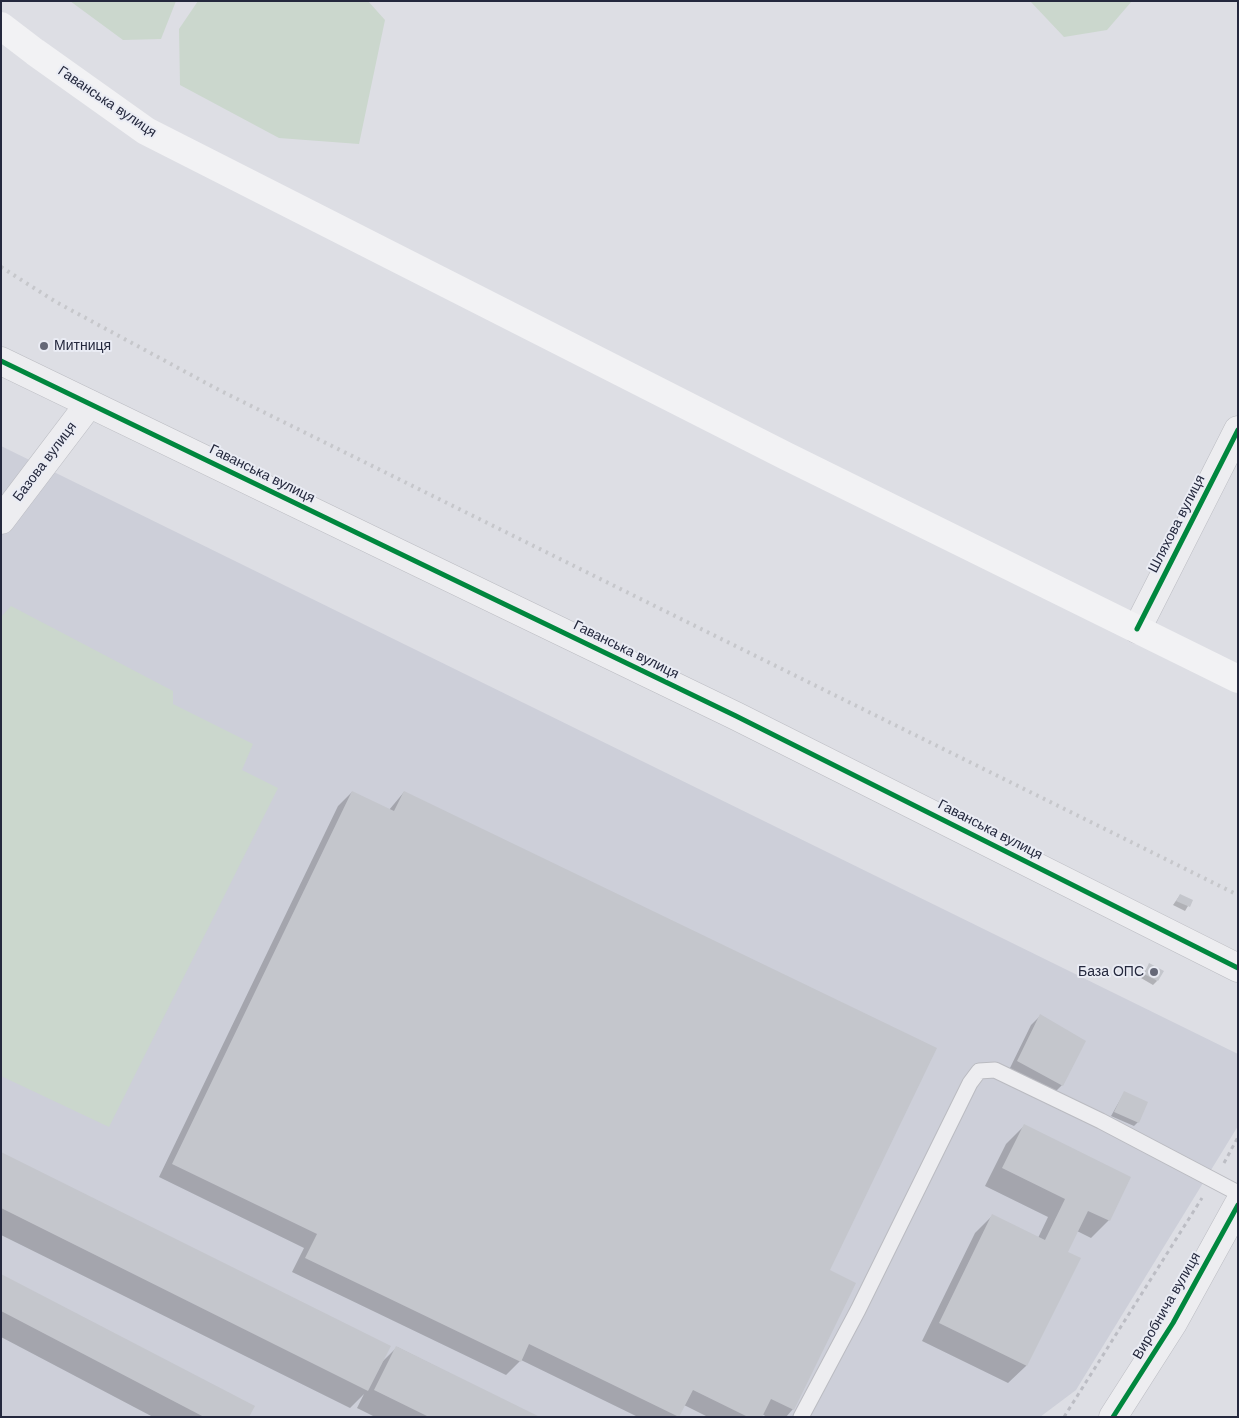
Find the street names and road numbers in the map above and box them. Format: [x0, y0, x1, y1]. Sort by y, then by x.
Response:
street label: Гаванська вулиця [55, 63, 159, 141]
street label: Базова вулиця [10, 419, 80, 505]
street label: Гаванська вулиця [207, 441, 317, 507]
street label: Шляхова вулиця [1145, 472, 1209, 576]
street label: Гаванська вулиця [571, 617, 681, 683]
street label: Гаванська вулиця [935, 796, 1045, 864]
street label: Виробнича вулиця [1130, 1250, 1204, 1362]

